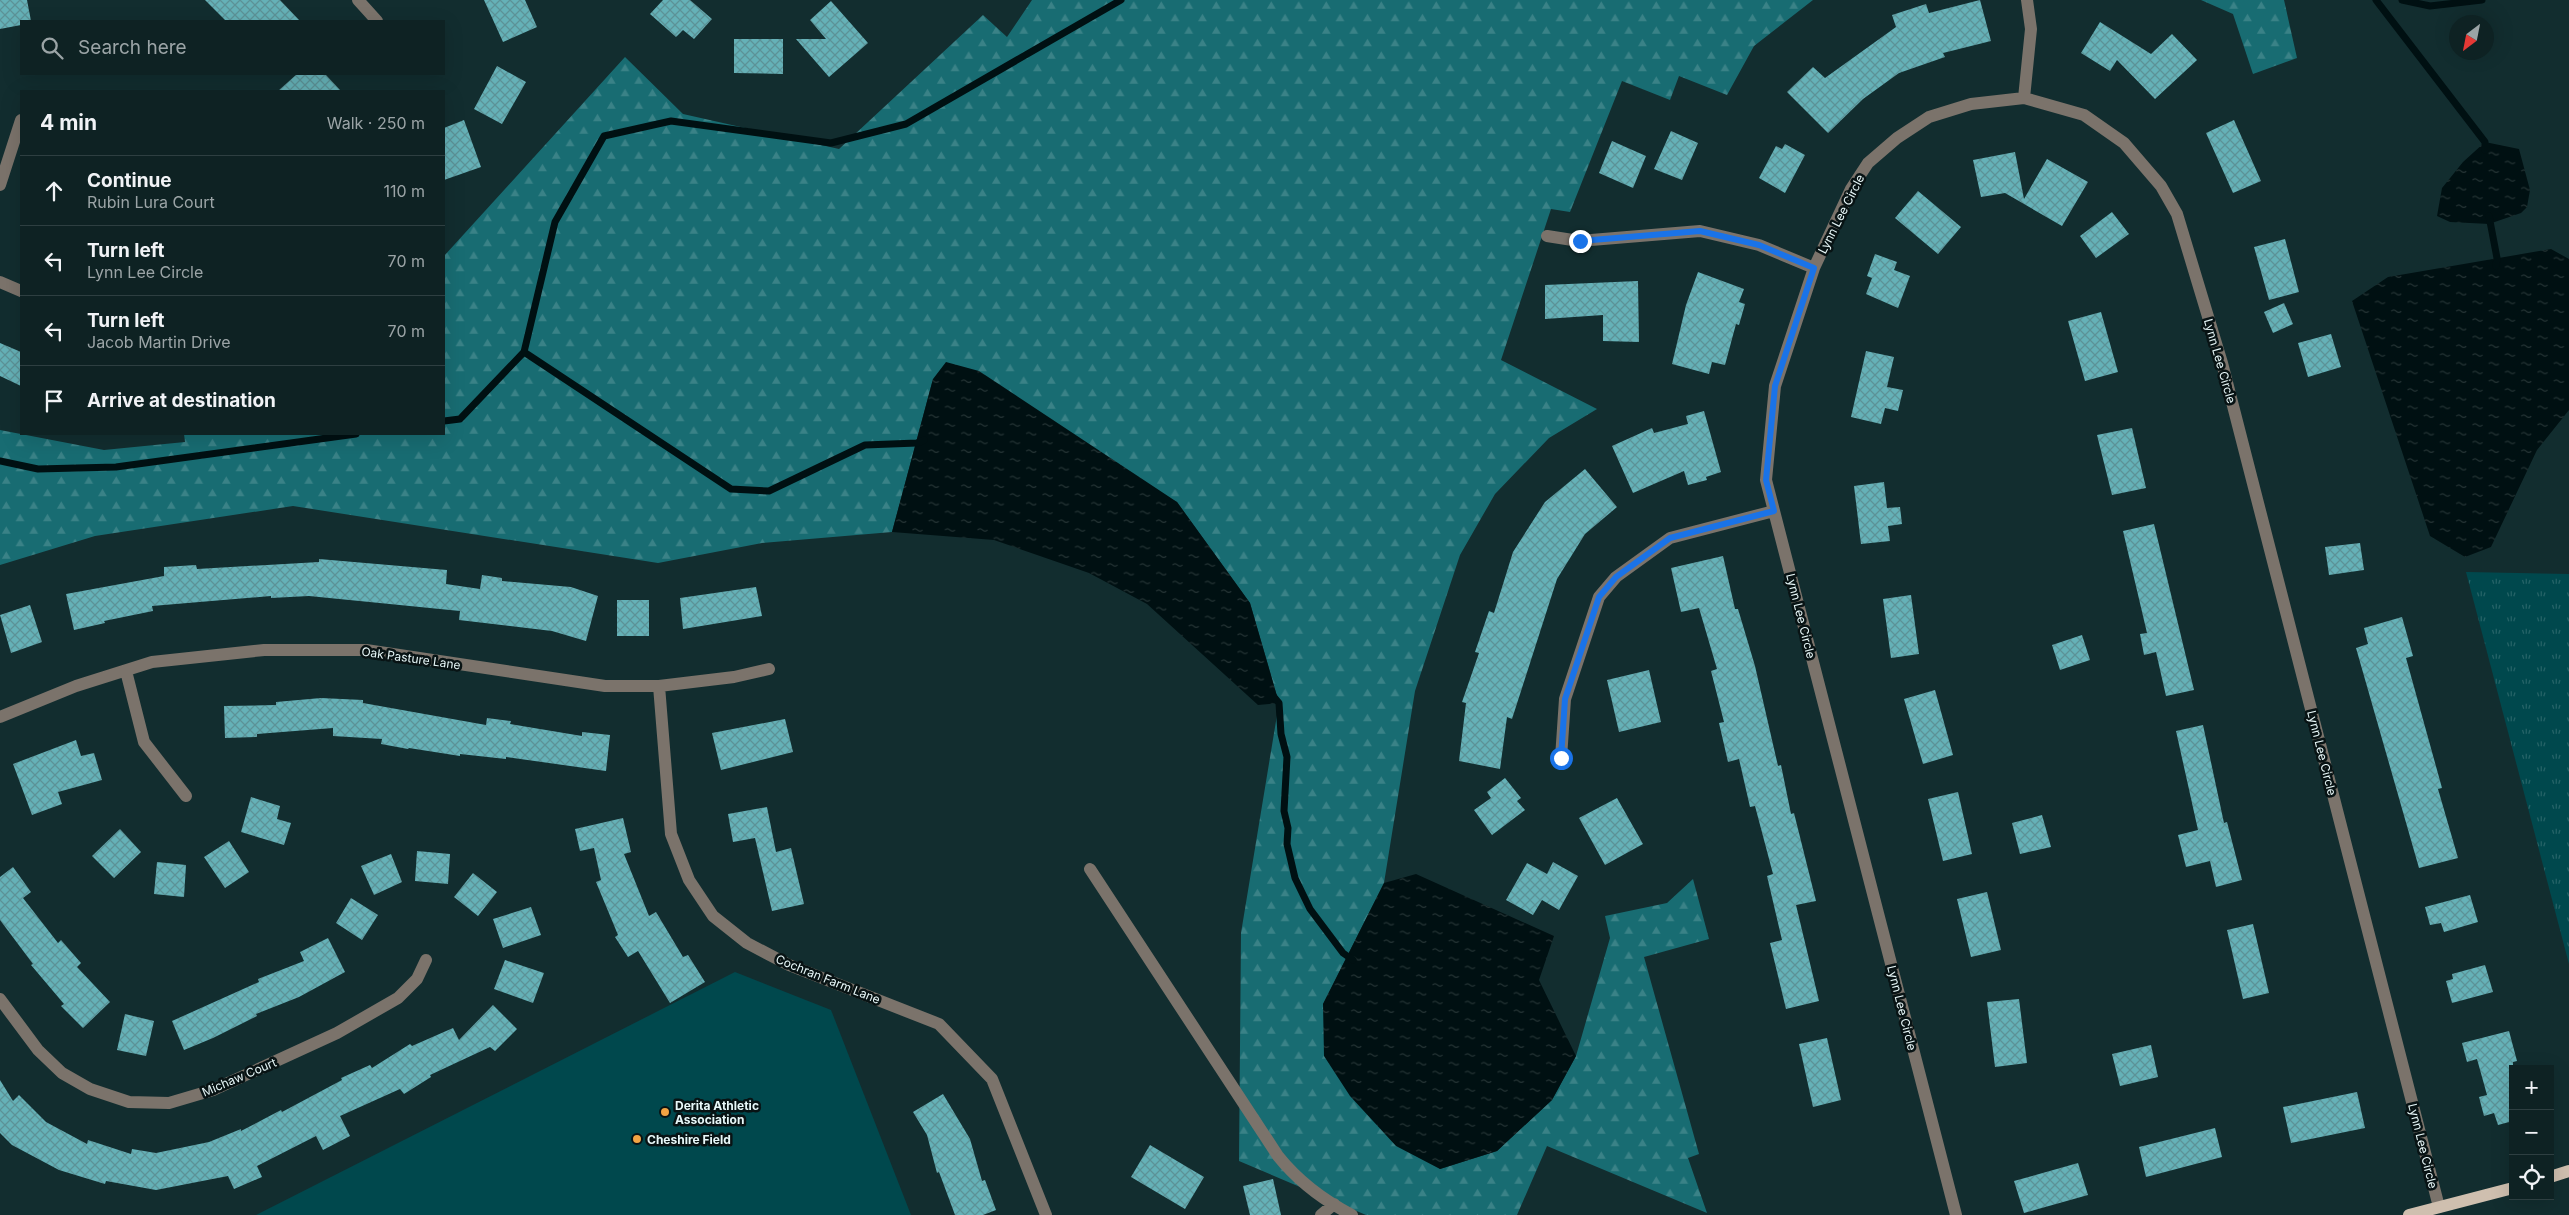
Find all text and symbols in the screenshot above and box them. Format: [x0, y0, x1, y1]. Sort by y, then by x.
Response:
north arrow [2449, 15, 2494, 60]
search box [20, 20, 445, 75]
icon: search [38, 34, 66, 62]
text: Search here [78, 36, 187, 59]
text: 4 min [40, 110, 97, 135]
text: Walk · 250 m [327, 113, 425, 133]
text: Continue [87, 169, 172, 192]
street label: Lynn Lee Circle [1815, 172, 1867, 256]
icon: ahead [40, 177, 68, 205]
text: 110 m [383, 181, 425, 201]
text: Rubin Lura Court [87, 192, 215, 212]
route end [1569, 230, 1592, 253]
text: Turn left [87, 239, 165, 262]
icon: left [40, 247, 68, 275]
text: 70 m [388, 251, 425, 271]
text: Lynn Lee Circle [87, 262, 203, 282]
text: Turn left [87, 309, 165, 332]
icon: left [40, 317, 68, 345]
street label: Lynn Lee Circle [2201, 317, 2239, 405]
text: 70 m [388, 321, 425, 341]
text: Jacob Martin Drive [87, 332, 231, 352]
icon: arrive [40, 387, 68, 415]
text: Arrive at destination [87, 389, 276, 412]
street label: Lynn Lee Circle [1783, 572, 1819, 660]
street label: Oak Pasture Lane [360, 644, 462, 672]
street label: Lynn Lee Circle [2304, 709, 2340, 797]
route start [1550, 747, 1573, 770]
street label: Cochran Farm Lane [774, 951, 882, 1007]
street label: Lynn Lee Circle [1884, 964, 1920, 1052]
street label: Michaw Court [200, 1055, 279, 1099]
map controls [2509, 1065, 2554, 1200]
button: + [2509, 1065, 2554, 1110]
place label: Derita Athletic Association [675, 1098, 759, 1127]
street label: Lynn Lee Circle [2405, 1102, 2441, 1190]
marker: Derita Athletic Association [659, 1106, 671, 1118]
button: − [2509, 1110, 2554, 1155]
place label: Cheshire Field [647, 1132, 731, 1147]
marker: Cheshire Field [631, 1133, 643, 1145]
button: locate [2509, 1155, 2554, 1200]

